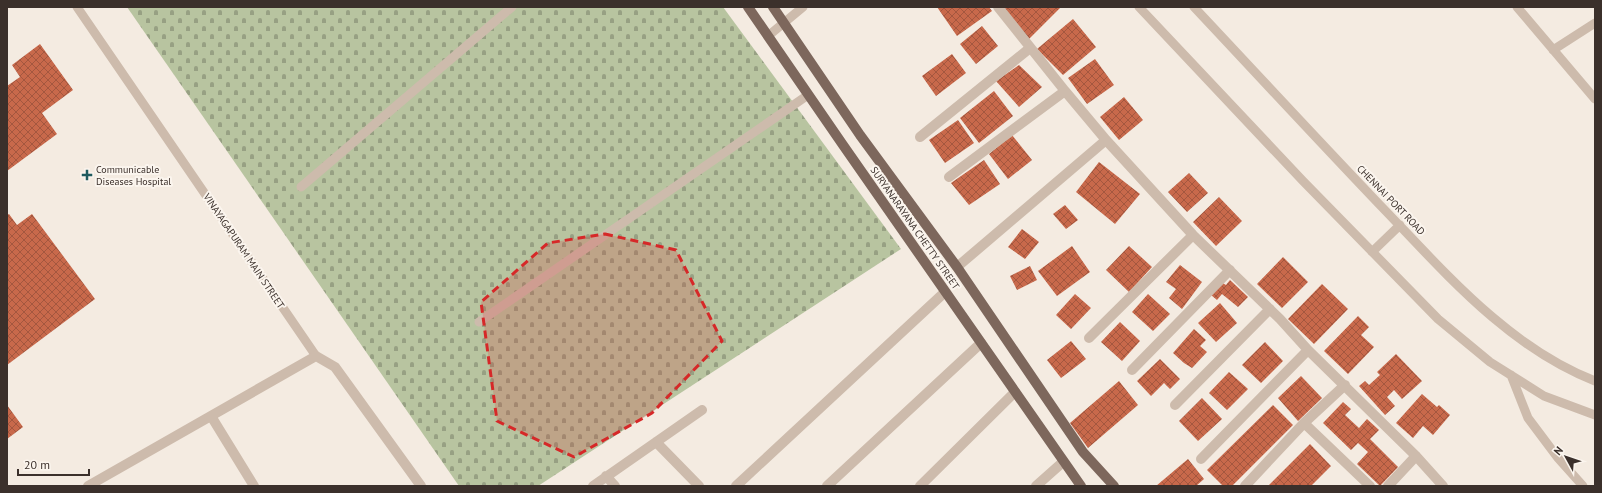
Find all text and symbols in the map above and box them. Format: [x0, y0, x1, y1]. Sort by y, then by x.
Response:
street label: CHENNAI PORT ROAD [1354, 162, 1428, 238]
place label: Communicable Diseases Hospital [96, 163, 171, 188]
street label: SURYANARAYANA CHETTY STREET [868, 164, 963, 292]
marker: Communicable Diseases Hospital [81, 169, 93, 181]
street label: VINAYAGAPURAM MAIN STREET [200, 190, 288, 312]
north arrow [1546, 437, 1586, 477]
text: N [1551, 443, 1566, 458]
scale bar [18, 451, 89, 477]
text: 20 m [24, 457, 50, 472]

